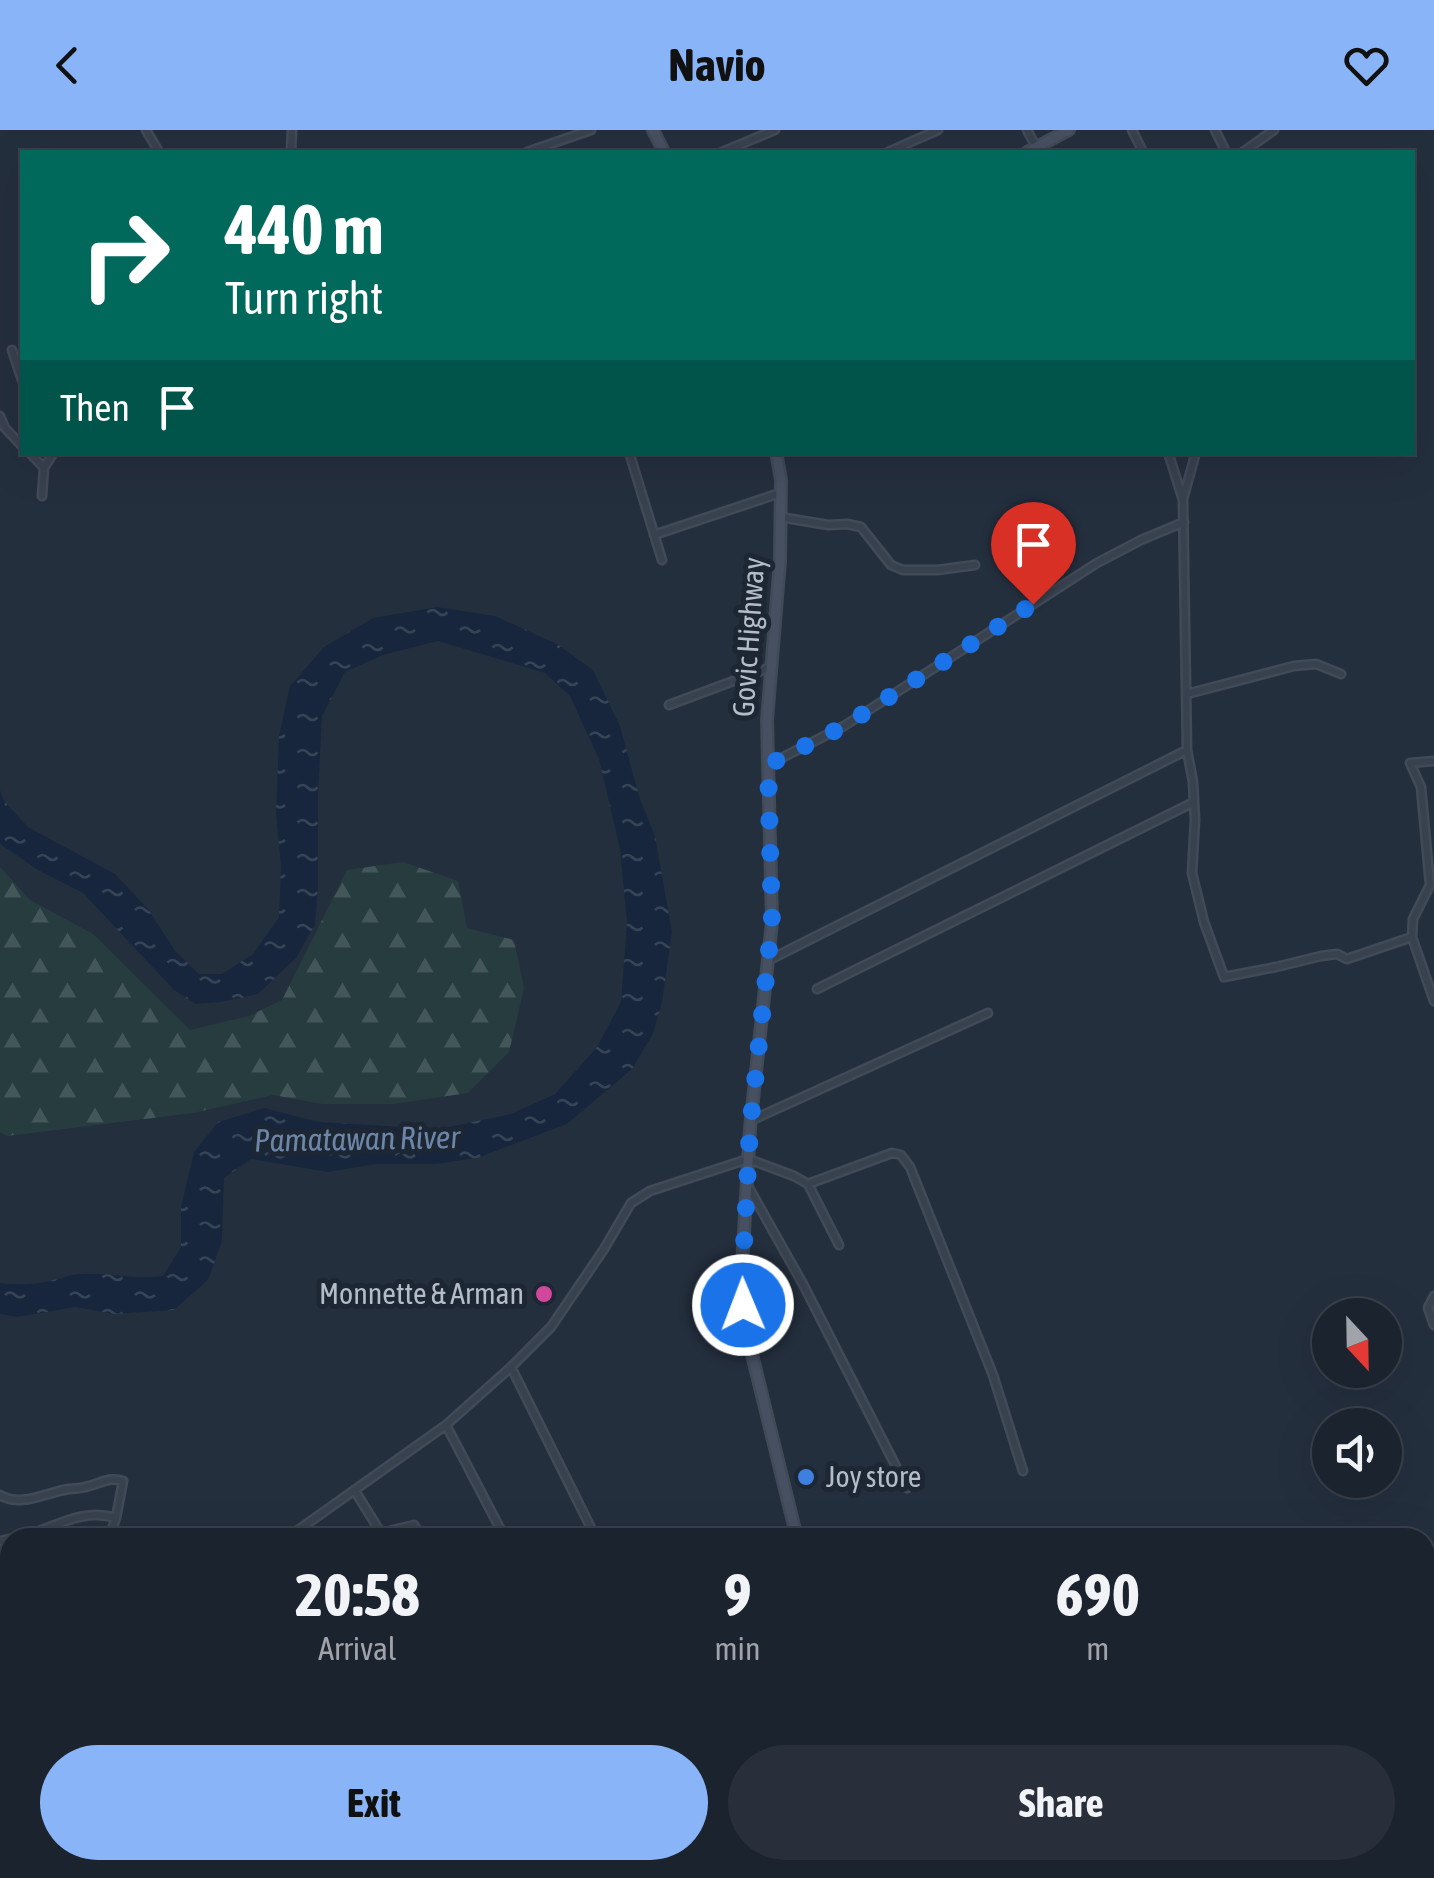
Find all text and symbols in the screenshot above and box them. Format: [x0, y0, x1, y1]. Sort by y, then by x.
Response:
icon: back [40, 38, 95, 93]
icon: heart [1339, 38, 1394, 93]
text: Navio [668, 39, 766, 91]
text: 440 m [225, 189, 384, 269]
icon: right [60, 190, 190, 320]
text: Turn right [225, 272, 383, 324]
icon: arrive [150, 380, 205, 435]
text: Then [60, 386, 130, 429]
pin [991, 502, 1076, 605]
icon: arrive [1006, 517, 1061, 572]
street label: Govic Highway [725, 556, 771, 718]
water label: Pamatawan River [254, 1118, 462, 1159]
position arrow [691, 1253, 795, 1357]
place label: Monnette & Arman [319, 1276, 524, 1310]
marker: Monnette & Arman [533, 1283, 555, 1305]
north arrow [1312, 1298, 1402, 1388]
map controls [1312, 1298, 1402, 1498]
button: sound [1312, 1408, 1402, 1498]
place label: Joy store [826, 1459, 921, 1493]
marker: Joy store [795, 1466, 817, 1488]
text: 20:58 [295, 1560, 420, 1629]
text: 9 [723, 1560, 752, 1629]
text: 690 [1055, 1560, 1140, 1629]
text: Arrival [318, 1630, 396, 1667]
text: min [715, 1630, 760, 1667]
text: m [1086, 1630, 1109, 1667]
button: Exit [40, 1745, 708, 1860]
button: Share [728, 1745, 1395, 1860]

